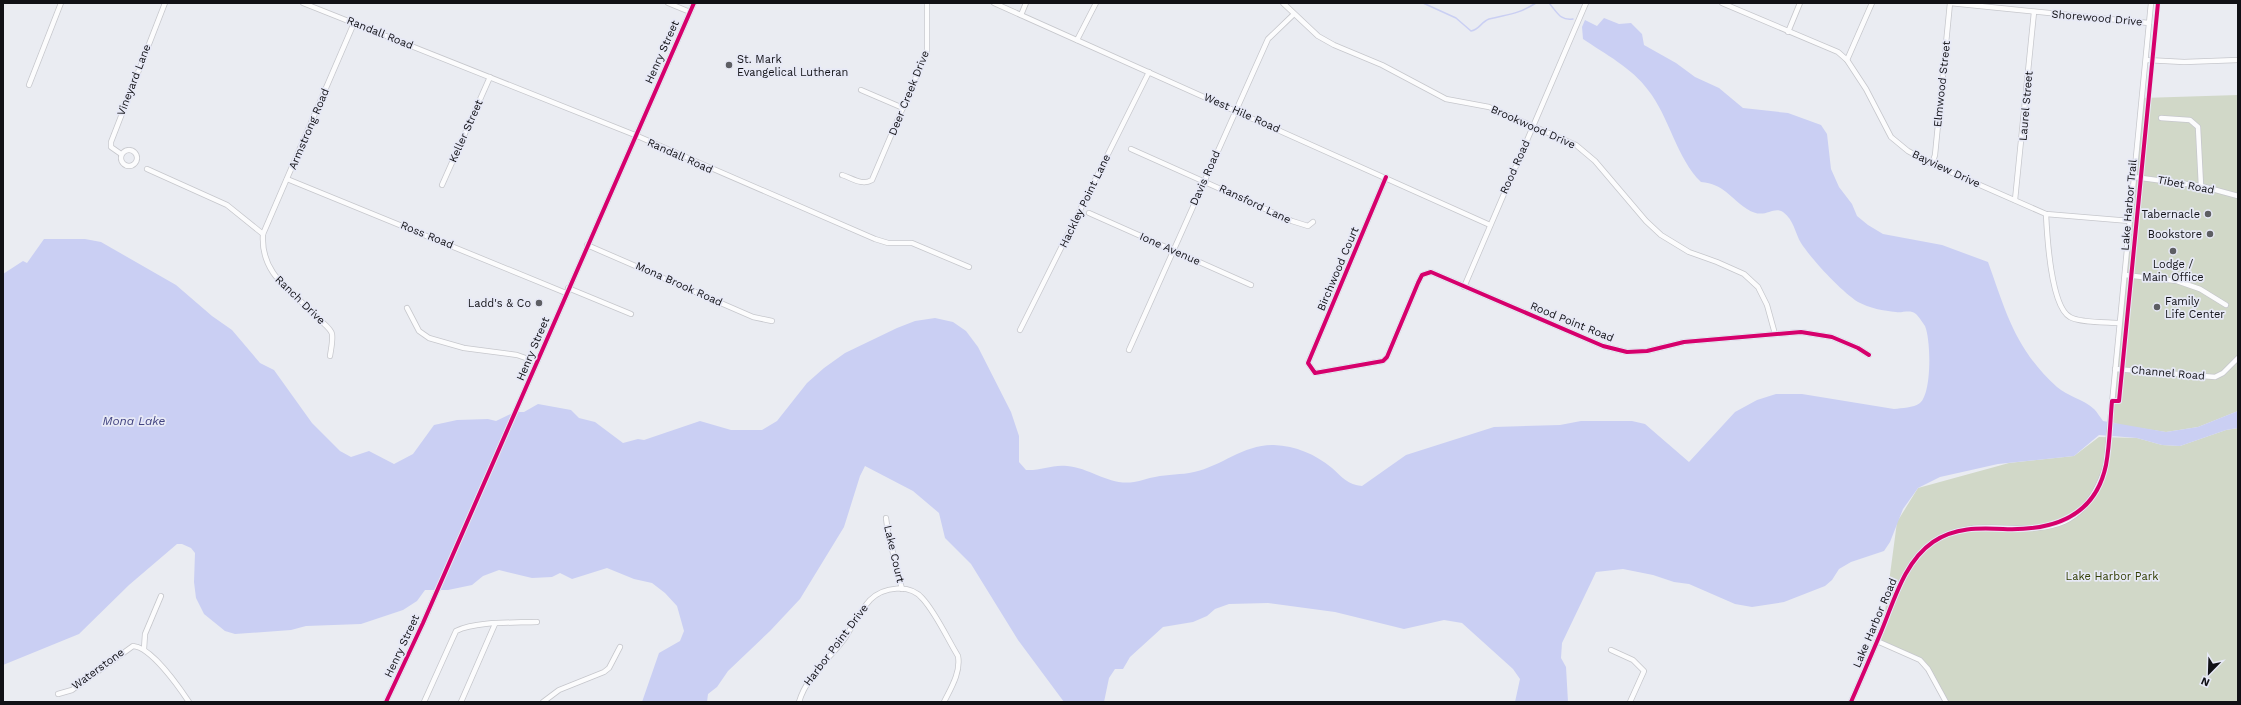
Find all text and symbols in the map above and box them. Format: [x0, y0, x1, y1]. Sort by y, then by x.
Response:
street label: Shorewood Drive [2051, 8, 2143, 28]
street label: Randall Road [345, 14, 415, 52]
street label: Henry Street [642, 18, 682, 86]
street label: Elmwood Street [1931, 40, 1953, 128]
street label: Vineyard Lane [114, 42, 154, 118]
street label: Deer Creek Drive [886, 49, 932, 137]
place label: St. Mark Evangelical Lutheran [737, 53, 848, 79]
marker: St. Mark Evangelical Lutheran [724, 60, 734, 70]
street label: Laurel Street [2016, 70, 2036, 141]
street label: Armstrong Road [286, 87, 332, 171]
street label: West Hile Road [1202, 90, 1282, 136]
street label: Keller Street [446, 97, 486, 164]
street label: Brookwood Drive [1489, 103, 1577, 151]
street label: Randall Road [645, 136, 715, 176]
street label: Rood Road [1497, 138, 1533, 196]
street label: Davis Road [1187, 148, 1223, 208]
street label: Bayview Drive [1910, 148, 1982, 190]
street label: Hackley Point Lane [1057, 152, 1113, 250]
street label: Lake Harbor Trail [2119, 158, 2140, 251]
street label: Tibet Road [2156, 173, 2216, 197]
street label: Ransford Lane [1217, 182, 1293, 226]
place label: Tabernacle [2142, 208, 2200, 221]
marker: Tabernacle [2203, 209, 2213, 219]
street label: Ross Road [399, 218, 455, 252]
street label: Birchwood Court [1314, 225, 1362, 313]
place label: Bookstore [2148, 228, 2202, 241]
marker: Bookstore [2205, 229, 2215, 239]
street label: Ione Avenue [1138, 230, 1202, 268]
marker: Lodge / Main Office [2168, 246, 2178, 256]
place label: Lodge / Main Office [2142, 258, 2204, 284]
street label: Mona Brook Road [634, 259, 724, 309]
street label: Ranch Drive [272, 273, 328, 327]
place label: Family Life Center [2165, 295, 2225, 321]
place label: Ladd's & Co [468, 297, 531, 310]
marker: Ladd's & Co [534, 298, 544, 308]
street label: Rood Point Road [1528, 299, 1616, 345]
marker: Family Life Center [2152, 302, 2162, 312]
street label: Henry Street [514, 315, 552, 383]
street label: Channel Road [2131, 363, 2205, 383]
water label: Mona Lake [103, 414, 166, 428]
street label: Lake Court [881, 524, 907, 584]
park label: Lake Harbor Park [2066, 570, 2158, 583]
street label: Lake Harbor Road [1850, 576, 1900, 670]
street label: Harbor Point Drive [801, 602, 871, 688]
street label: Henry Street [382, 612, 422, 680]
street label: Waterstone [69, 646, 127, 692]
north arrow [2189, 653, 2229, 693]
text: N [2199, 674, 2212, 689]

